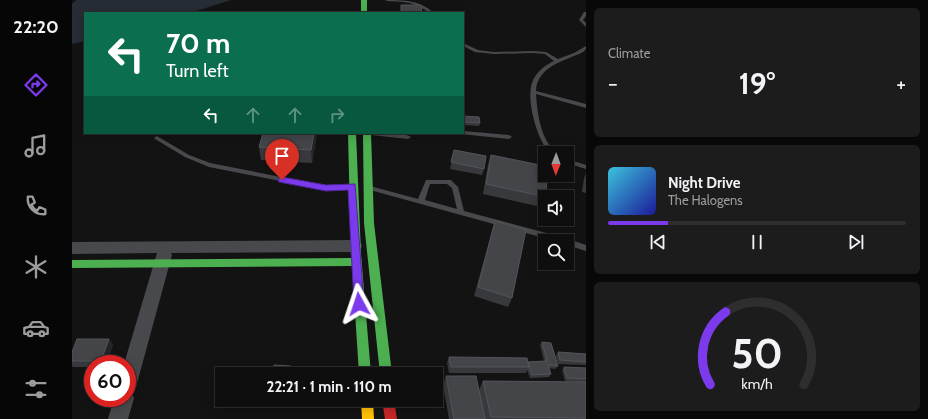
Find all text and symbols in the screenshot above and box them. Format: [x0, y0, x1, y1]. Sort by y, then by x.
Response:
text: 22:20 [13, 16, 59, 38]
text: 70 m [166, 26, 230, 60]
icon: left [100, 28, 152, 80]
text: Climate [608, 45, 650, 61]
text: Turn left [166, 60, 229, 82]
text: 19° [739, 65, 775, 102]
text: − [608, 70, 618, 97]
text: + [896, 70, 906, 97]
icon: directions [22, 71, 50, 99]
icon: left [200, 104, 222, 126]
icon: ahead [242, 104, 264, 126]
icon: ahead [284, 104, 306, 126]
icon: right [326, 104, 348, 126]
icon: music [22, 132, 50, 160]
pin [265, 139, 299, 180]
icon: arrive [271, 145, 293, 167]
north arrow [538, 146, 574, 182]
map controls [538, 146, 574, 270]
text: Night Drive [668, 174, 741, 192]
button: sound [538, 190, 574, 226]
icon: phone [22, 192, 50, 220]
text: The Halogens [668, 192, 743, 208]
icon: previous [647, 231, 669, 253]
icon: pause [746, 231, 768, 253]
icon: next [845, 231, 867, 253]
button: search [538, 234, 574, 270]
icon: climate [22, 253, 50, 281]
position arrow [338, 283, 380, 325]
icon: car [22, 314, 50, 342]
text: 50 [731, 327, 783, 377]
speed limit sign: 60 [84, 355, 136, 407]
text: km/h [741, 374, 773, 392]
icon: filters [22, 375, 50, 403]
text: 22:21 · 1 min · 110 m [266, 378, 392, 396]

